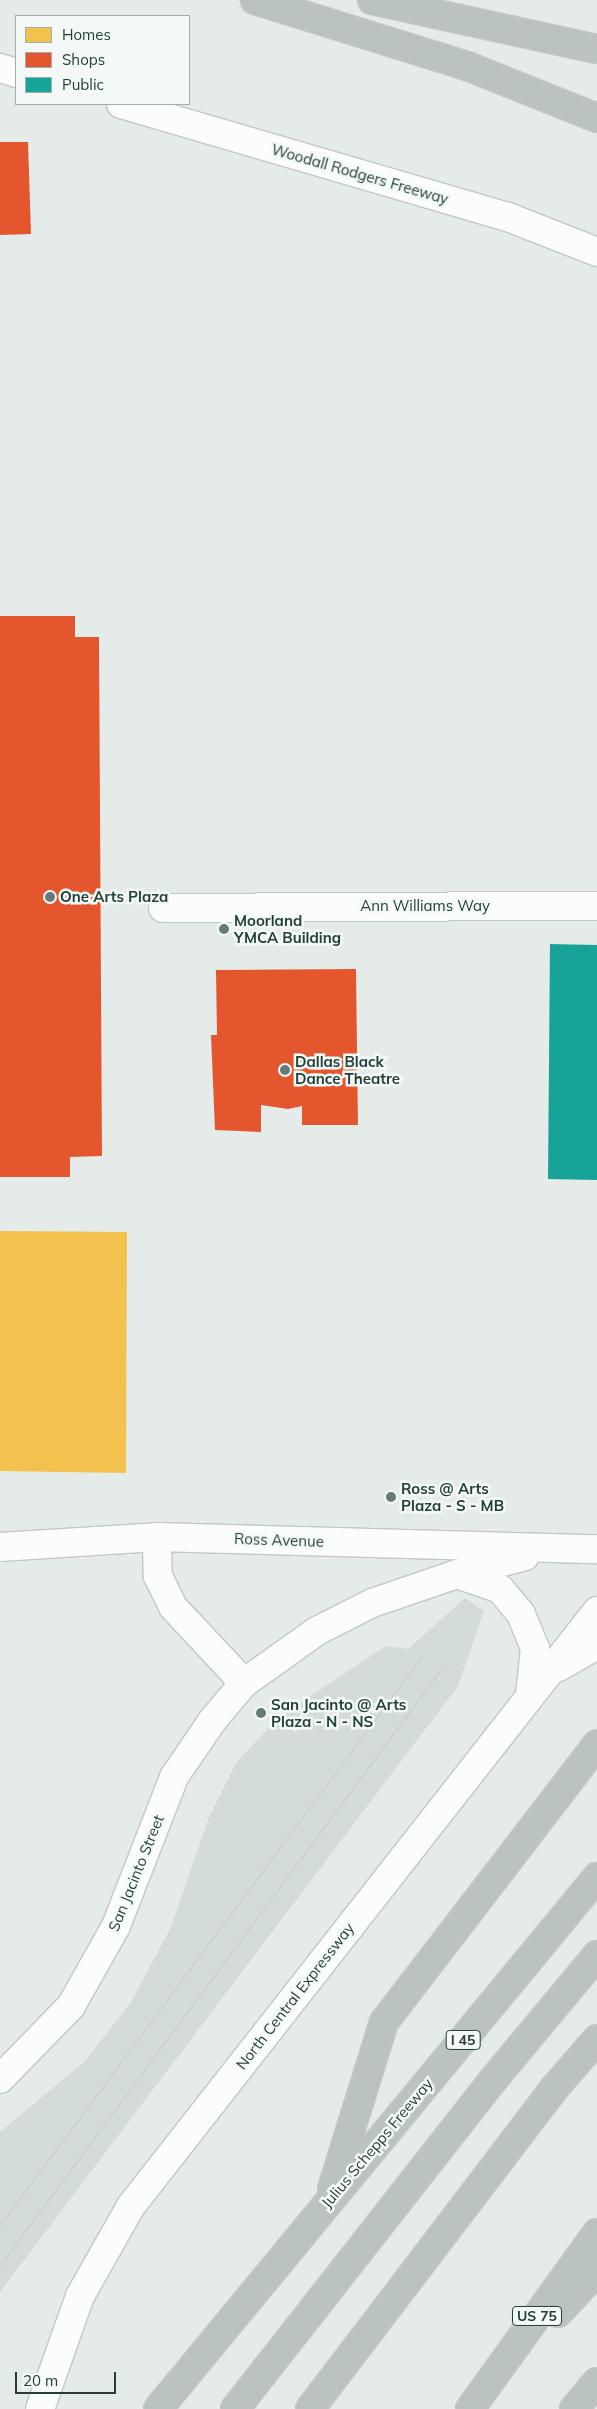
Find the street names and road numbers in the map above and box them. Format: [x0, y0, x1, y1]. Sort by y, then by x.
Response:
street label: Woodall Rodgers Freeway [269, 140, 451, 208]
street label: Ann Williams Way [360, 897, 490, 915]
street label: Ross Avenue [234, 1529, 324, 1551]
street label: San Jacinto Street [104, 1812, 168, 1934]
street label: North Central Expressway [232, 1919, 358, 2073]
road number: I 45 [446, 2028, 480, 2052]
street label: Julius Schepps Freeway [318, 2075, 436, 2211]
road number: US 75 [511, 2304, 563, 2328]

